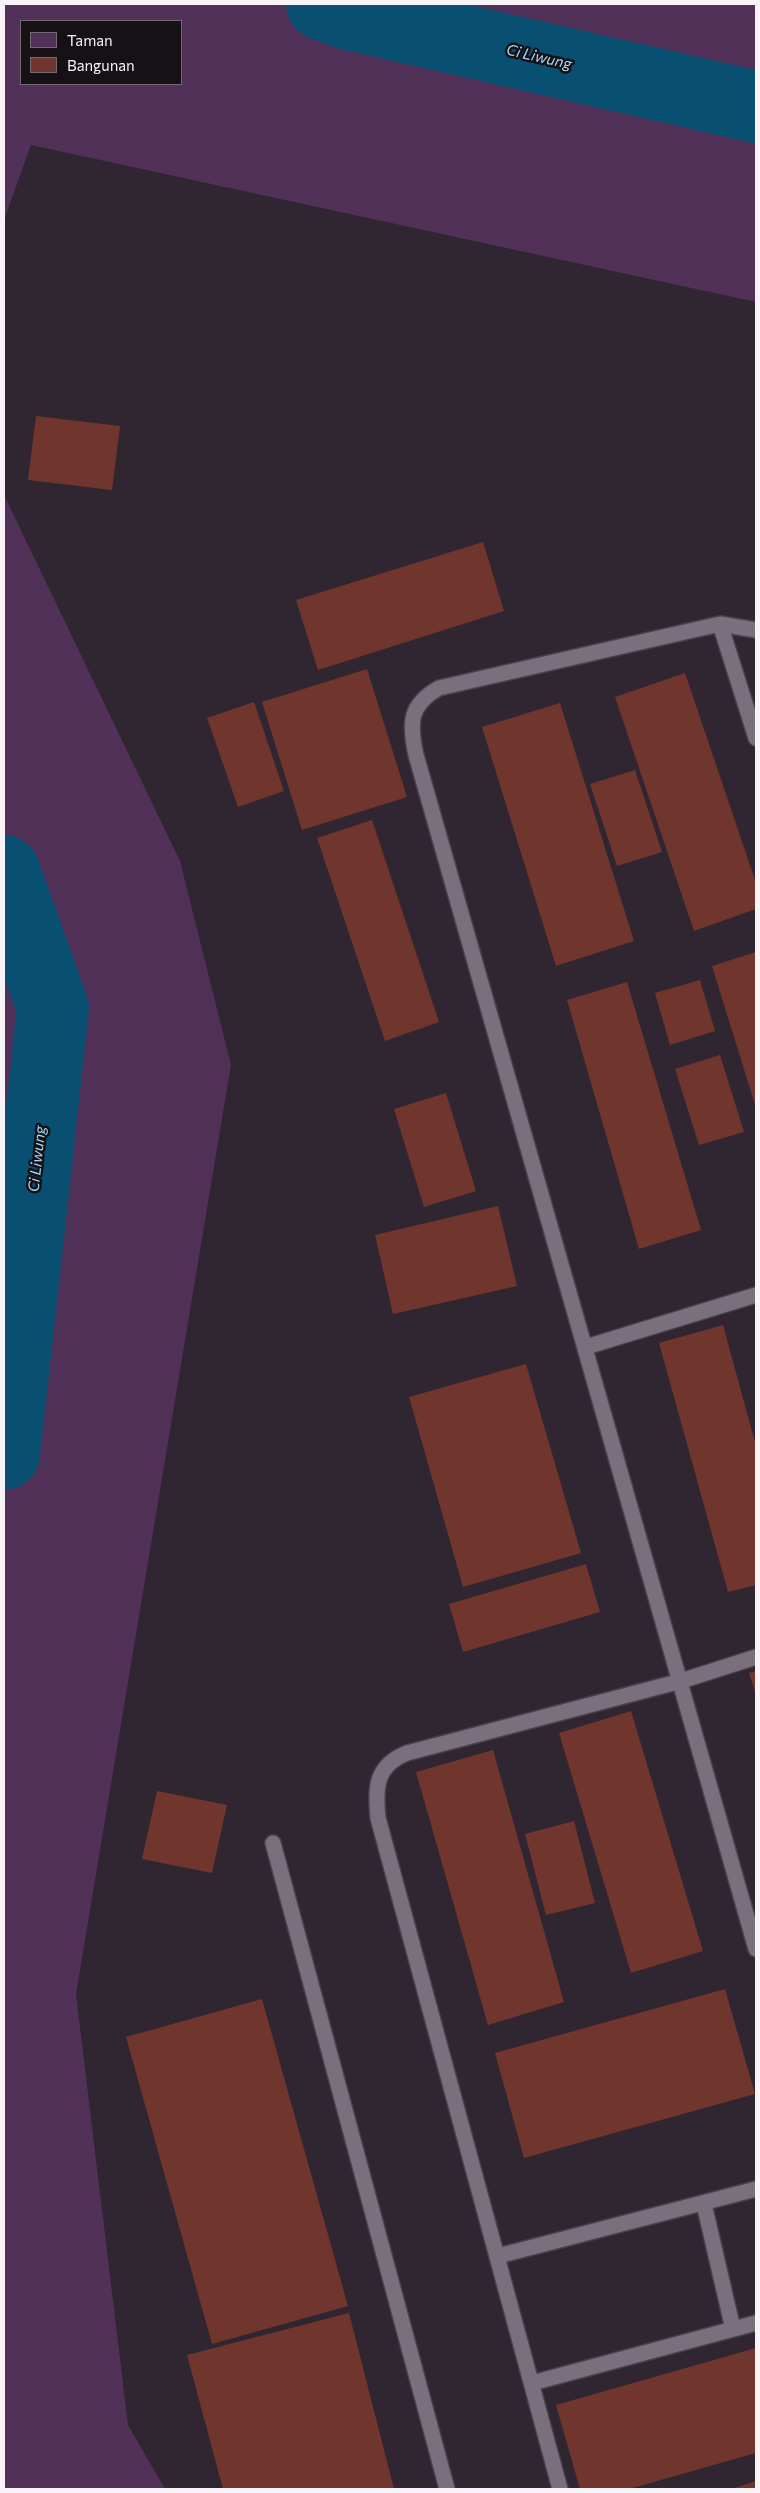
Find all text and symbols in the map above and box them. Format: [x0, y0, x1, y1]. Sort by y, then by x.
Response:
legend [20, 20, 182, 85]
text: Taman [67, 31, 113, 49]
water label: Ci Liwung [505, 41, 573, 73]
text: Bangunan [67, 56, 135, 74]
water label: Ci Liwung [25, 1125, 49, 1193]

